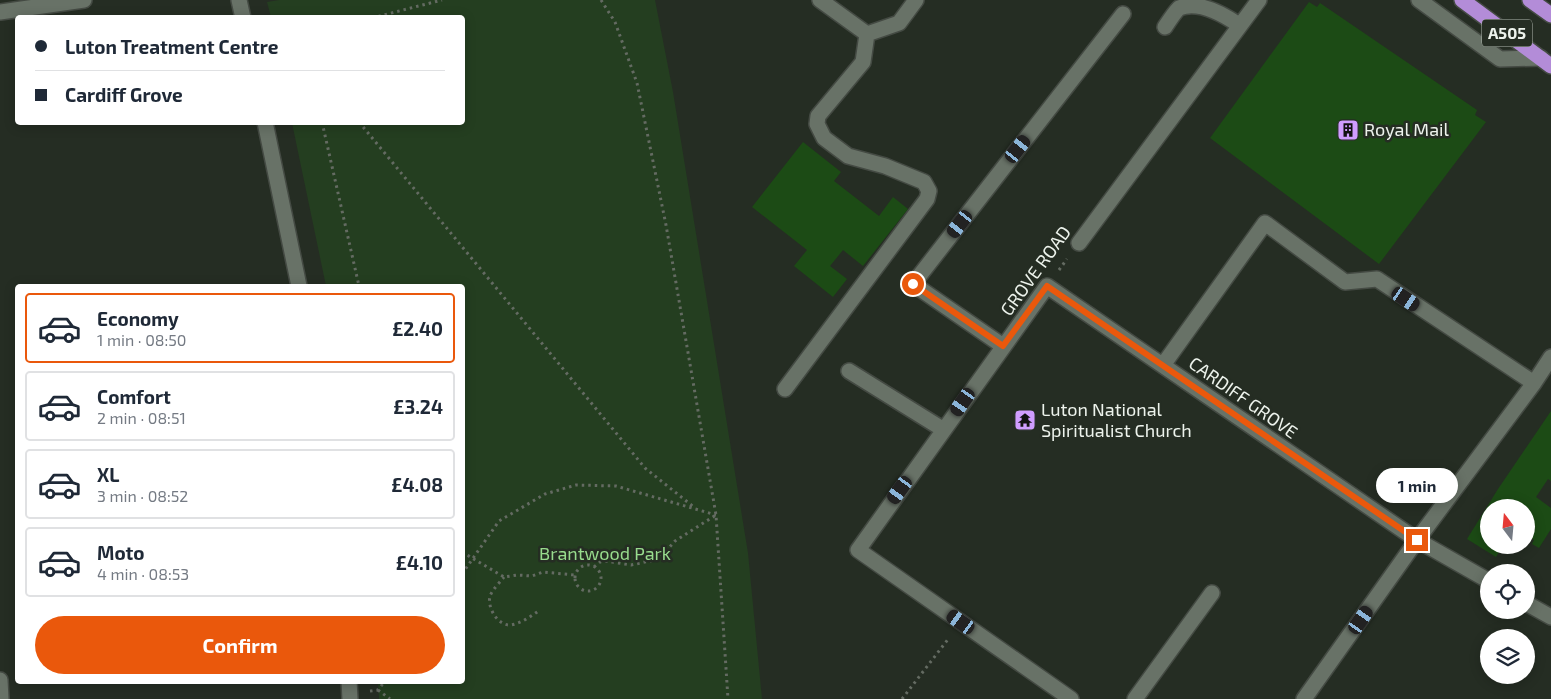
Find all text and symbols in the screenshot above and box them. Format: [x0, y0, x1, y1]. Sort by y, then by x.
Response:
road number: A505 [1482, 19, 1532, 46]
text: Luton Treatment Centre [65, 35, 278, 58]
text: Cardiff Grove [65, 83, 183, 106]
building icon: Royal Mail [1336, 118, 1360, 142]
place label: Royal Mail [1364, 118, 1450, 140]
car [1002, 133, 1033, 165]
car [944, 208, 975, 240]
street label: GROVE ROAD [995, 221, 1075, 320]
route start [902, 273, 924, 295]
car [1389, 284, 1422, 314]
icon: car [37, 306, 82, 351]
text: Economy [97, 307, 179, 330]
text: £2.40 [392, 317, 443, 340]
text: 1 min · 08:50 [97, 330, 187, 349]
street label: CARDIFF GROVE [1185, 352, 1302, 443]
icon: car [37, 384, 82, 429]
text: Comfort [97, 385, 171, 408]
car [948, 385, 977, 419]
text: £3.24 [393, 395, 443, 418]
place label: Luton National Spiritualist Church [1041, 398, 1192, 441]
text: 2 min · 08:51 [97, 408, 186, 427]
temple icon: Luton National Spiritualist Church [1013, 408, 1037, 432]
icon: car [37, 462, 82, 507]
text: XL [97, 463, 119, 486]
callout: 1 min [1376, 468, 1458, 502]
text: £4.08 [391, 473, 443, 496]
car [885, 473, 914, 507]
text: 1 min [1398, 476, 1436, 495]
text: 3 min · 08:52 [97, 486, 188, 505]
north arrow [1480, 499, 1535, 554]
map controls [1480, 499, 1535, 684]
route end [1406, 529, 1428, 551]
icon: car [37, 540, 82, 585]
text: Moto [97, 541, 145, 564]
park label: Brantwood Park [539, 542, 671, 564]
text: £4.10 [396, 551, 443, 574]
text: 4 min · 08:53 [97, 564, 189, 583]
button: locate [1480, 564, 1535, 619]
car [1346, 603, 1375, 637]
car [944, 607, 977, 637]
button: Confirm [35, 616, 445, 674]
button: layers [1480, 629, 1535, 684]

